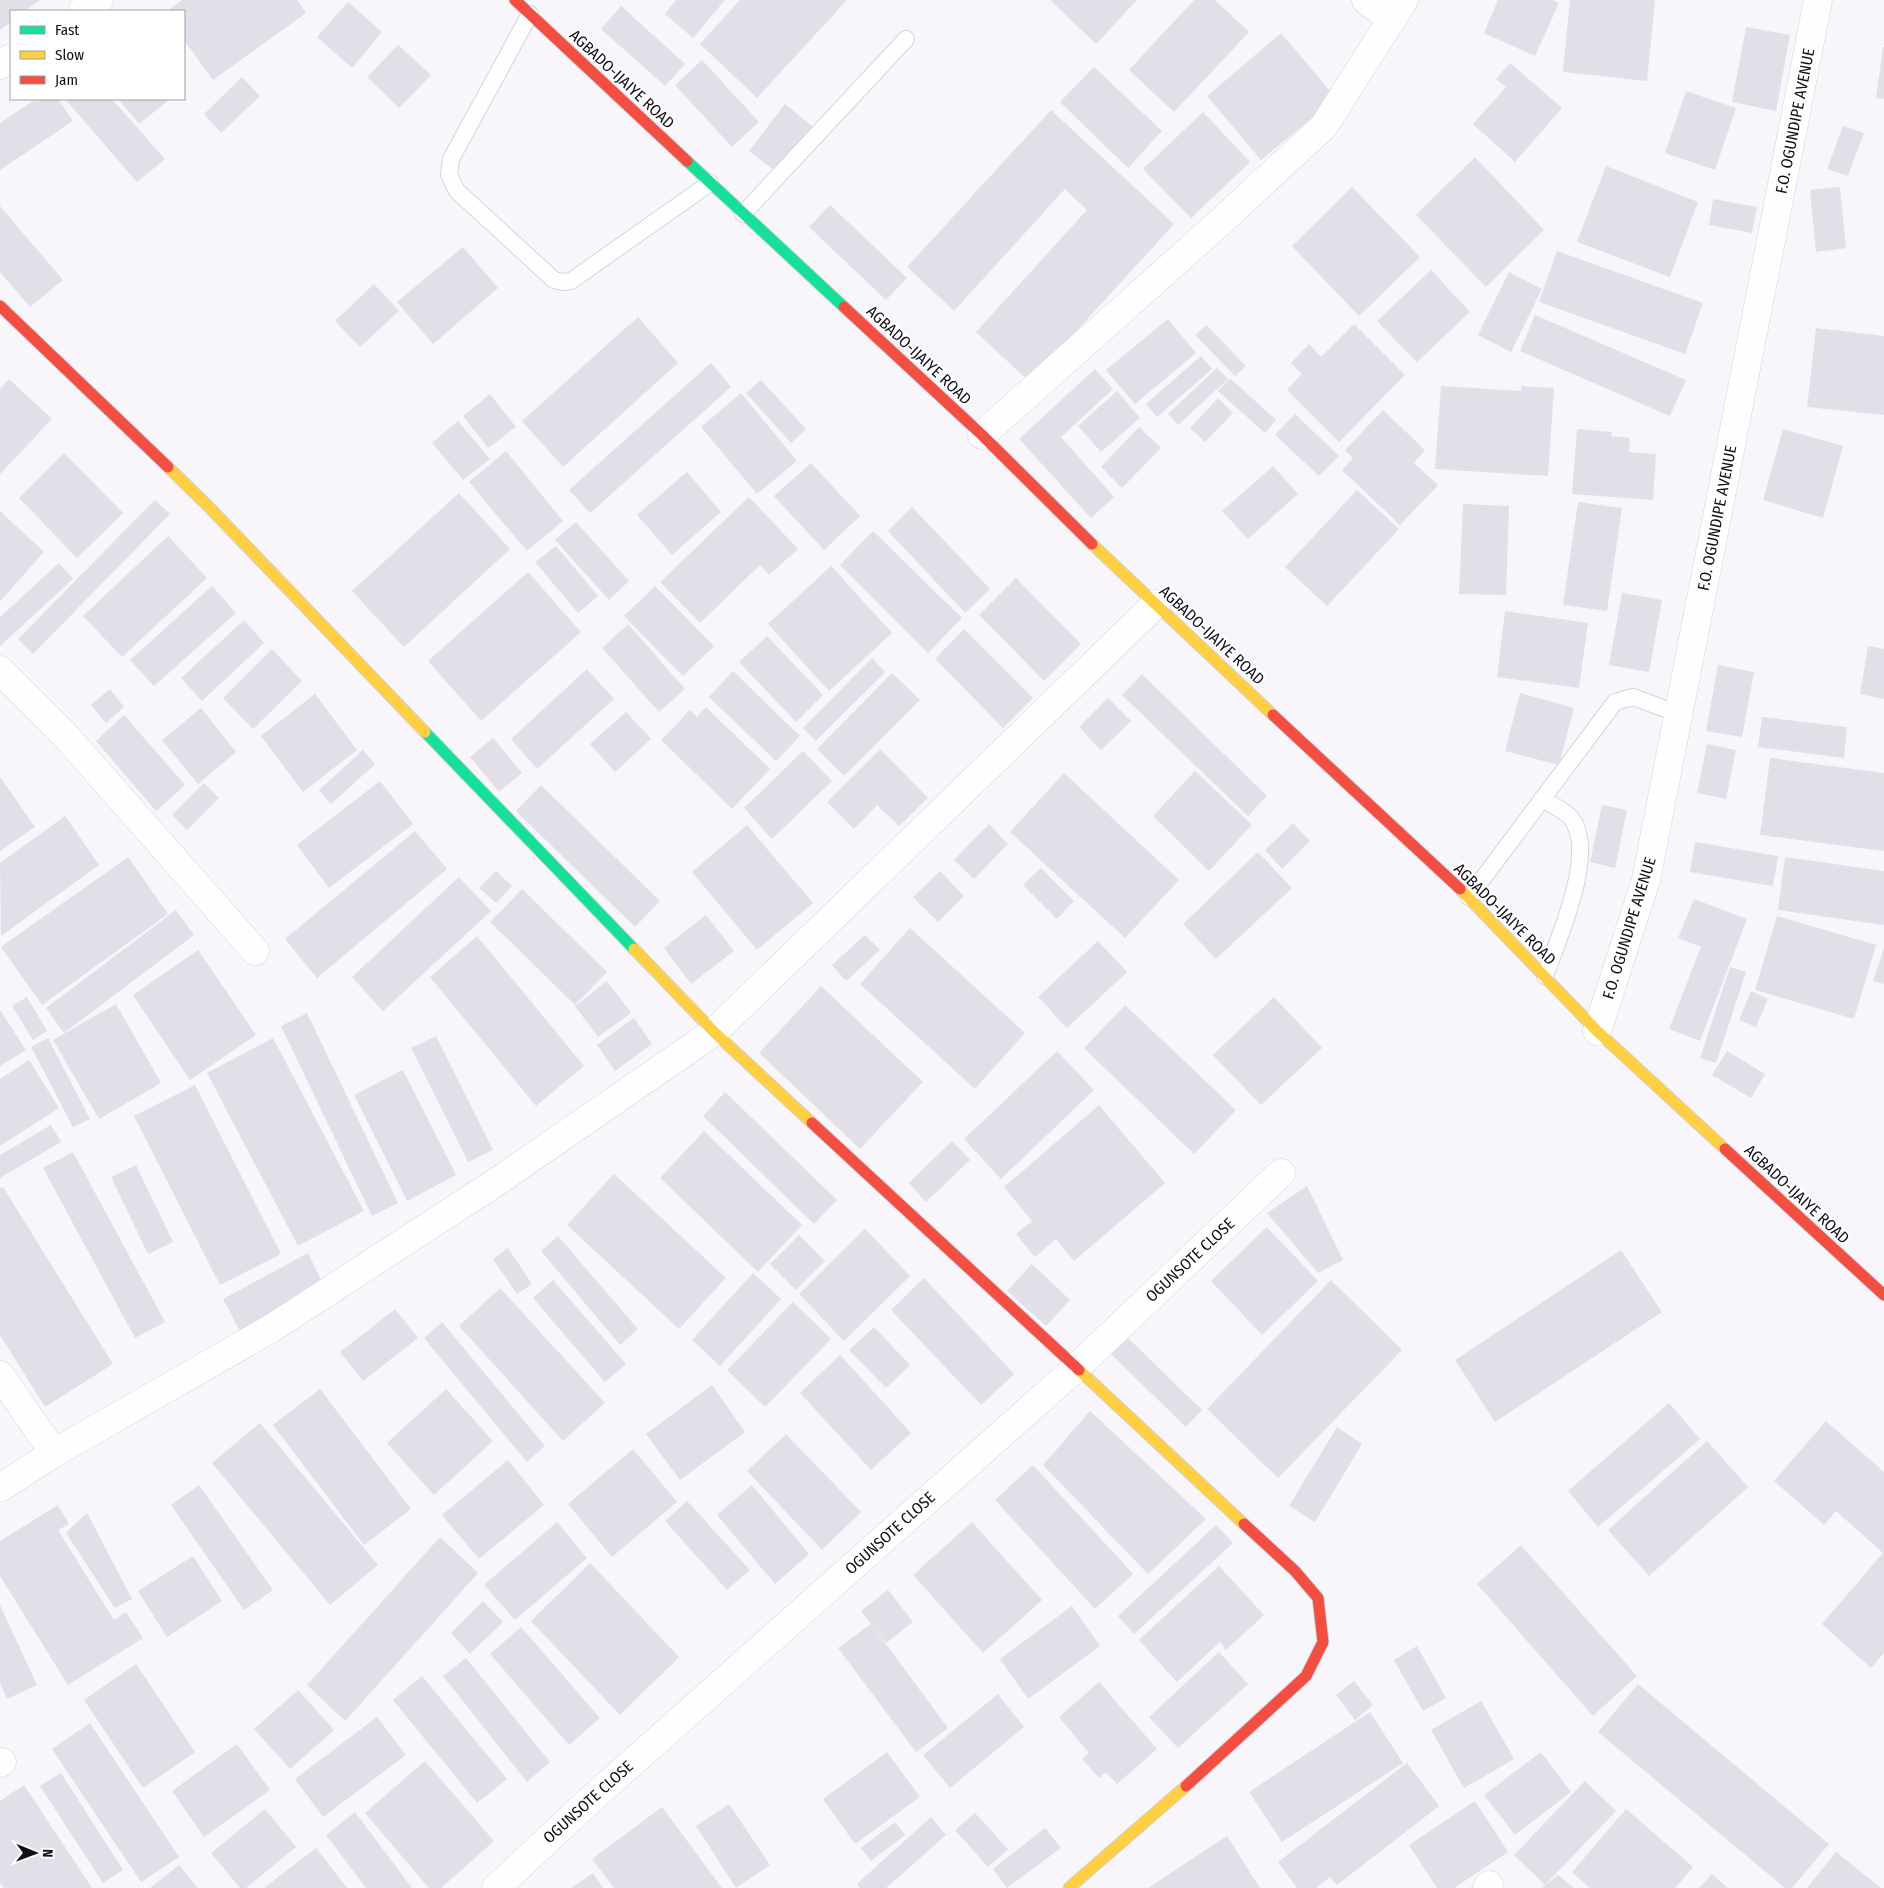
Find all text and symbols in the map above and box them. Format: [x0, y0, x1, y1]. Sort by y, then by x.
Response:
legend [10, 10, 185, 100]
text: Fast [55, 21, 79, 39]
street label: AGBADO-IJAIYE ROAD [566, 26, 678, 132]
text: Slow [55, 46, 84, 64]
street label: F.O. OGUNDIPE AVENUE [1772, 47, 1818, 195]
text: Jam [55, 71, 78, 89]
street label: AGBADO-IJAIYE ROAD [863, 302, 975, 408]
street label: F.O. OGUNDIPE AVENUE [1694, 444, 1740, 592]
street label: AGBADO-IJAIYE ROAD [1156, 582, 1268, 688]
street label: F.O. OGUNDIPE AVENUE [1598, 855, 1660, 1001]
street label: AGBADO-IJAIYE ROAD [1450, 859, 1560, 969]
street label: AGBADO-IJAIYE ROAD [1741, 1141, 1853, 1247]
street label: OGUNSOTE CLOSE [1142, 1214, 1238, 1306]
street label: OGUNSOTE CLOSE [841, 1488, 939, 1578]
street label: OGUNSOTE CLOSE [539, 1757, 637, 1847]
north arrow [10, 1828, 60, 1878]
text: N [39, 1849, 56, 1858]

